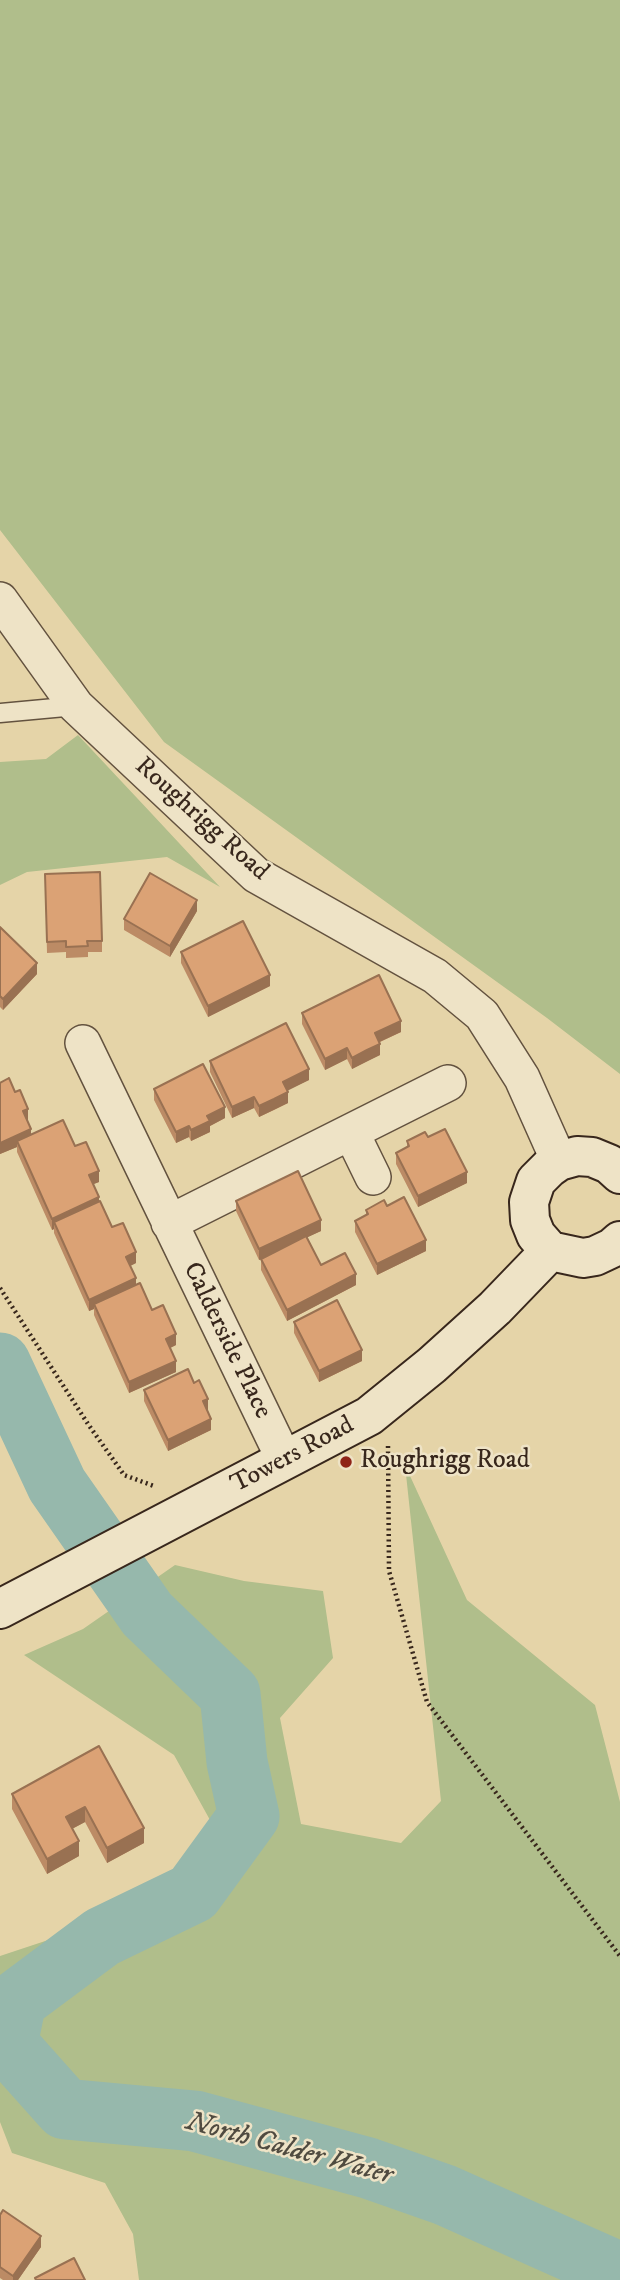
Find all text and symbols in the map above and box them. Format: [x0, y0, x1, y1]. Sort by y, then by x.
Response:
street label: Roughrigg Road [127, 752, 275, 888]
street label: Calderside Place [175, 1258, 277, 1424]
street label: Towers Road [226, 1411, 360, 1501]
place label: Roughrigg Road [360, 1446, 530, 1478]
marker: Roughrigg Road [338, 1454, 354, 1470]
water label: North Calder Water [182, 2106, 396, 2194]

